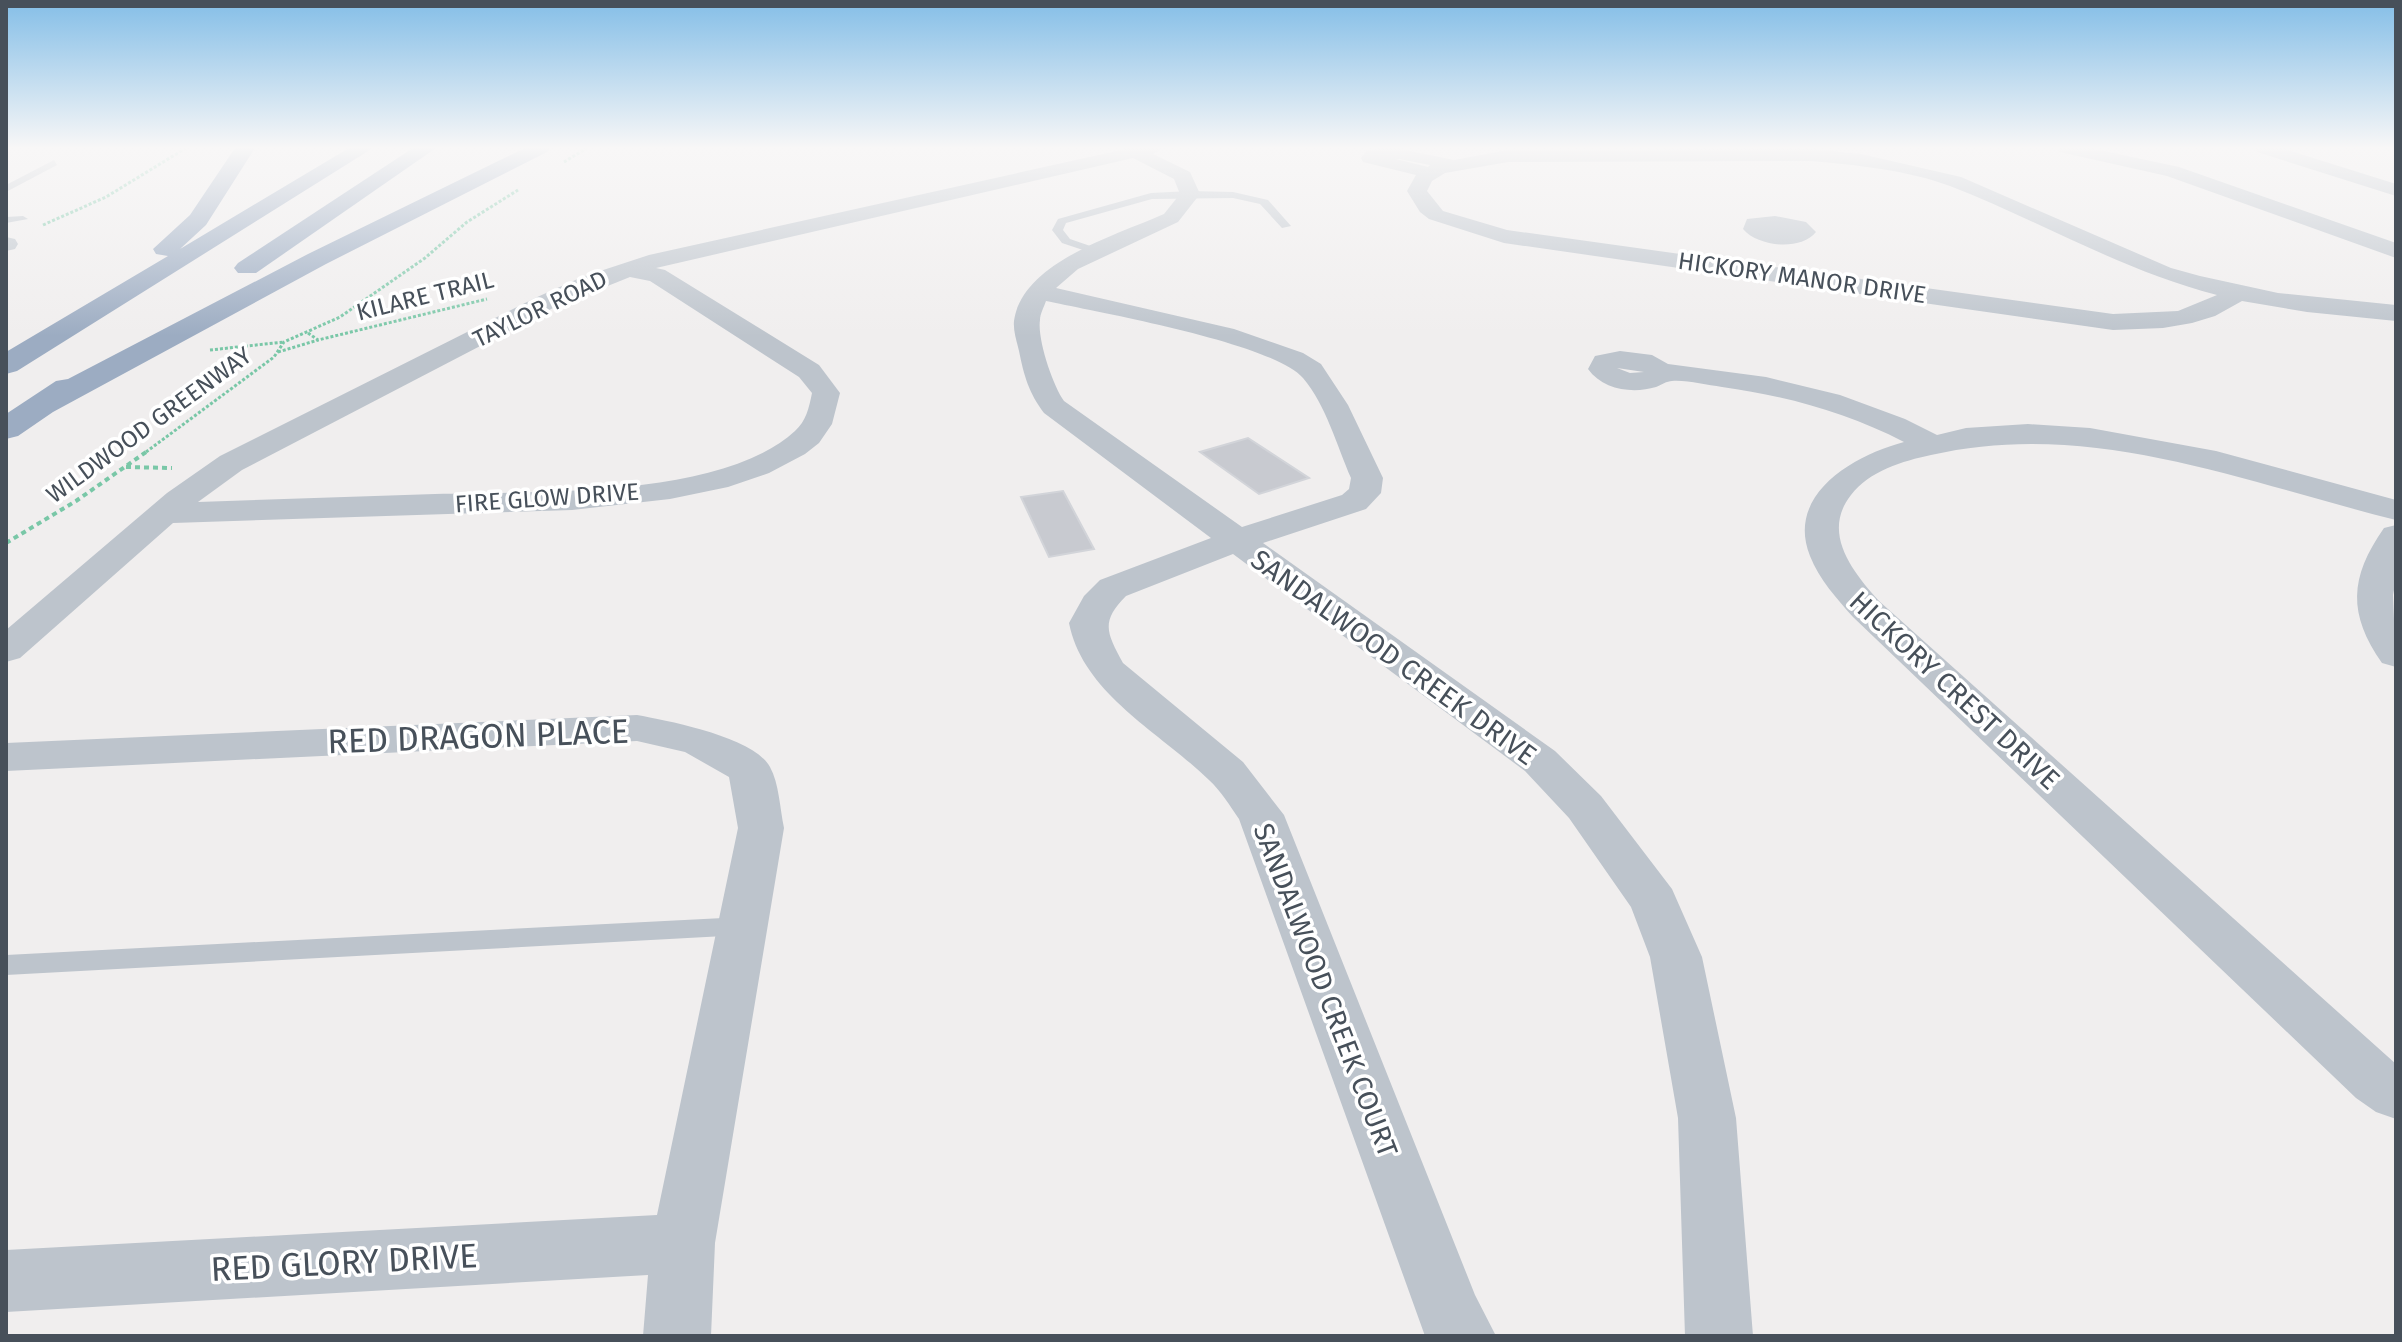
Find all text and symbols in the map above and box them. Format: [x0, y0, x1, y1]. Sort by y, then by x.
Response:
street label: HICKORY MANOR DRIVE [1676, 247, 1928, 309]
street label: KILARE TRAIL [354, 265, 497, 327]
street label: TAYLOR ROAD [469, 265, 611, 353]
street label: WILDWOOD GREENWAY [41, 341, 258, 509]
street label: FIRE GLOW DRIVE [454, 478, 640, 518]
street label: SANDALWOOD CREEK DRIVE [1245, 543, 1543, 772]
street label: HICKORY CREST DRIVE [1843, 584, 2067, 796]
street label: RED DRAGON PLACE [327, 711, 629, 762]
street label: SANDALWOOD CREEK COURT [1247, 819, 1405, 1162]
street label: RED GLORY DRIVE [210, 1235, 478, 1290]

